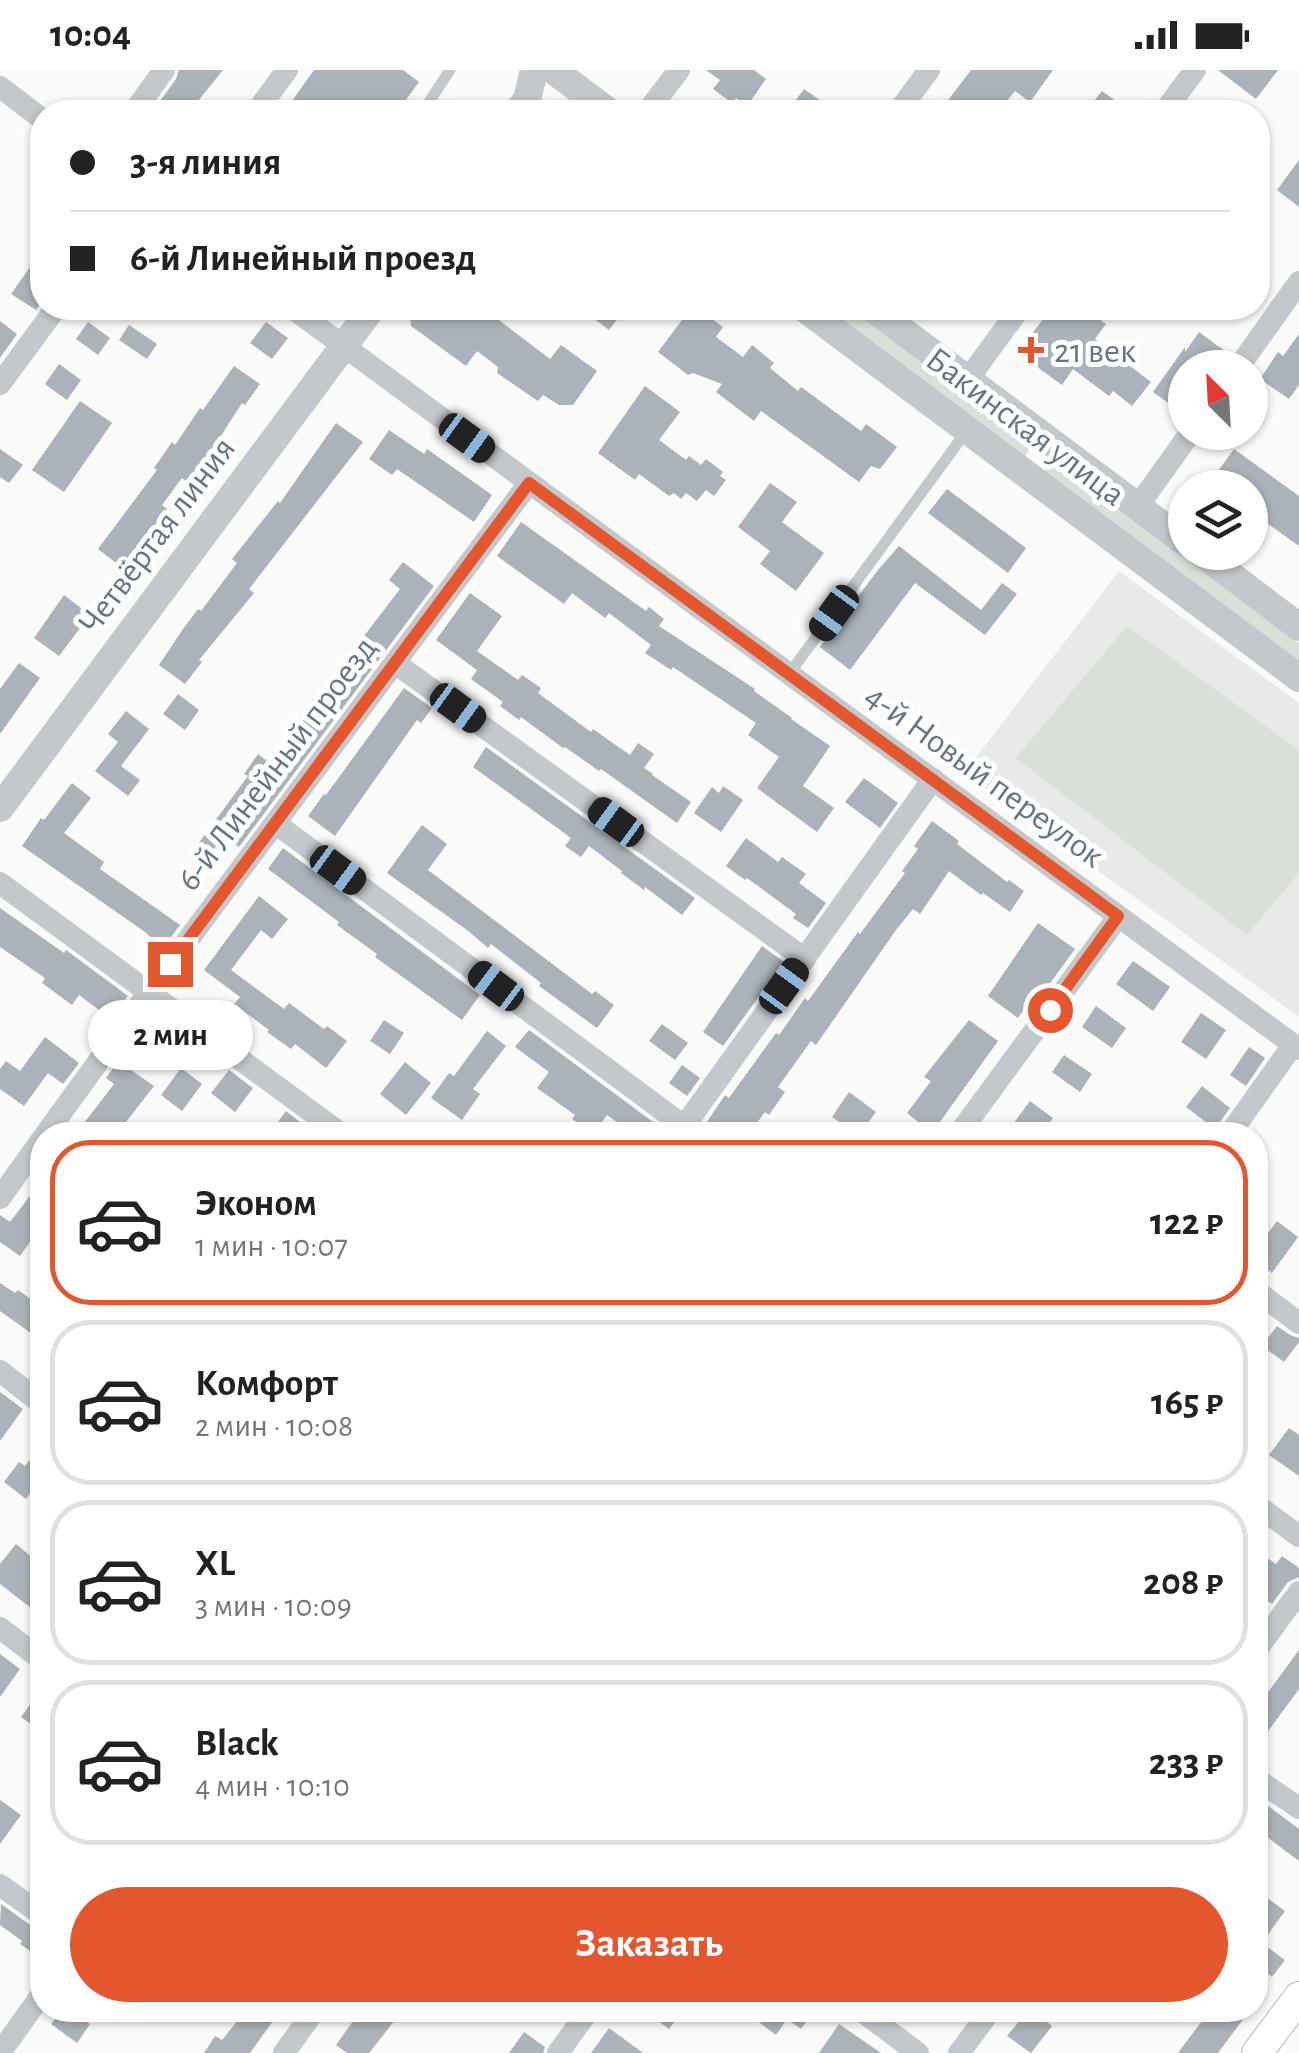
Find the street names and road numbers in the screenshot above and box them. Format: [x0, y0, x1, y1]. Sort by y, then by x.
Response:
street label: Бакинская улица [919, 341, 1131, 513]
street label: Четвёртая линия [72, 431, 242, 641]
street label: 6-й Линейный проезд [171, 630, 384, 897]
street label: 4-й Новый переулок [858, 678, 1110, 874]

